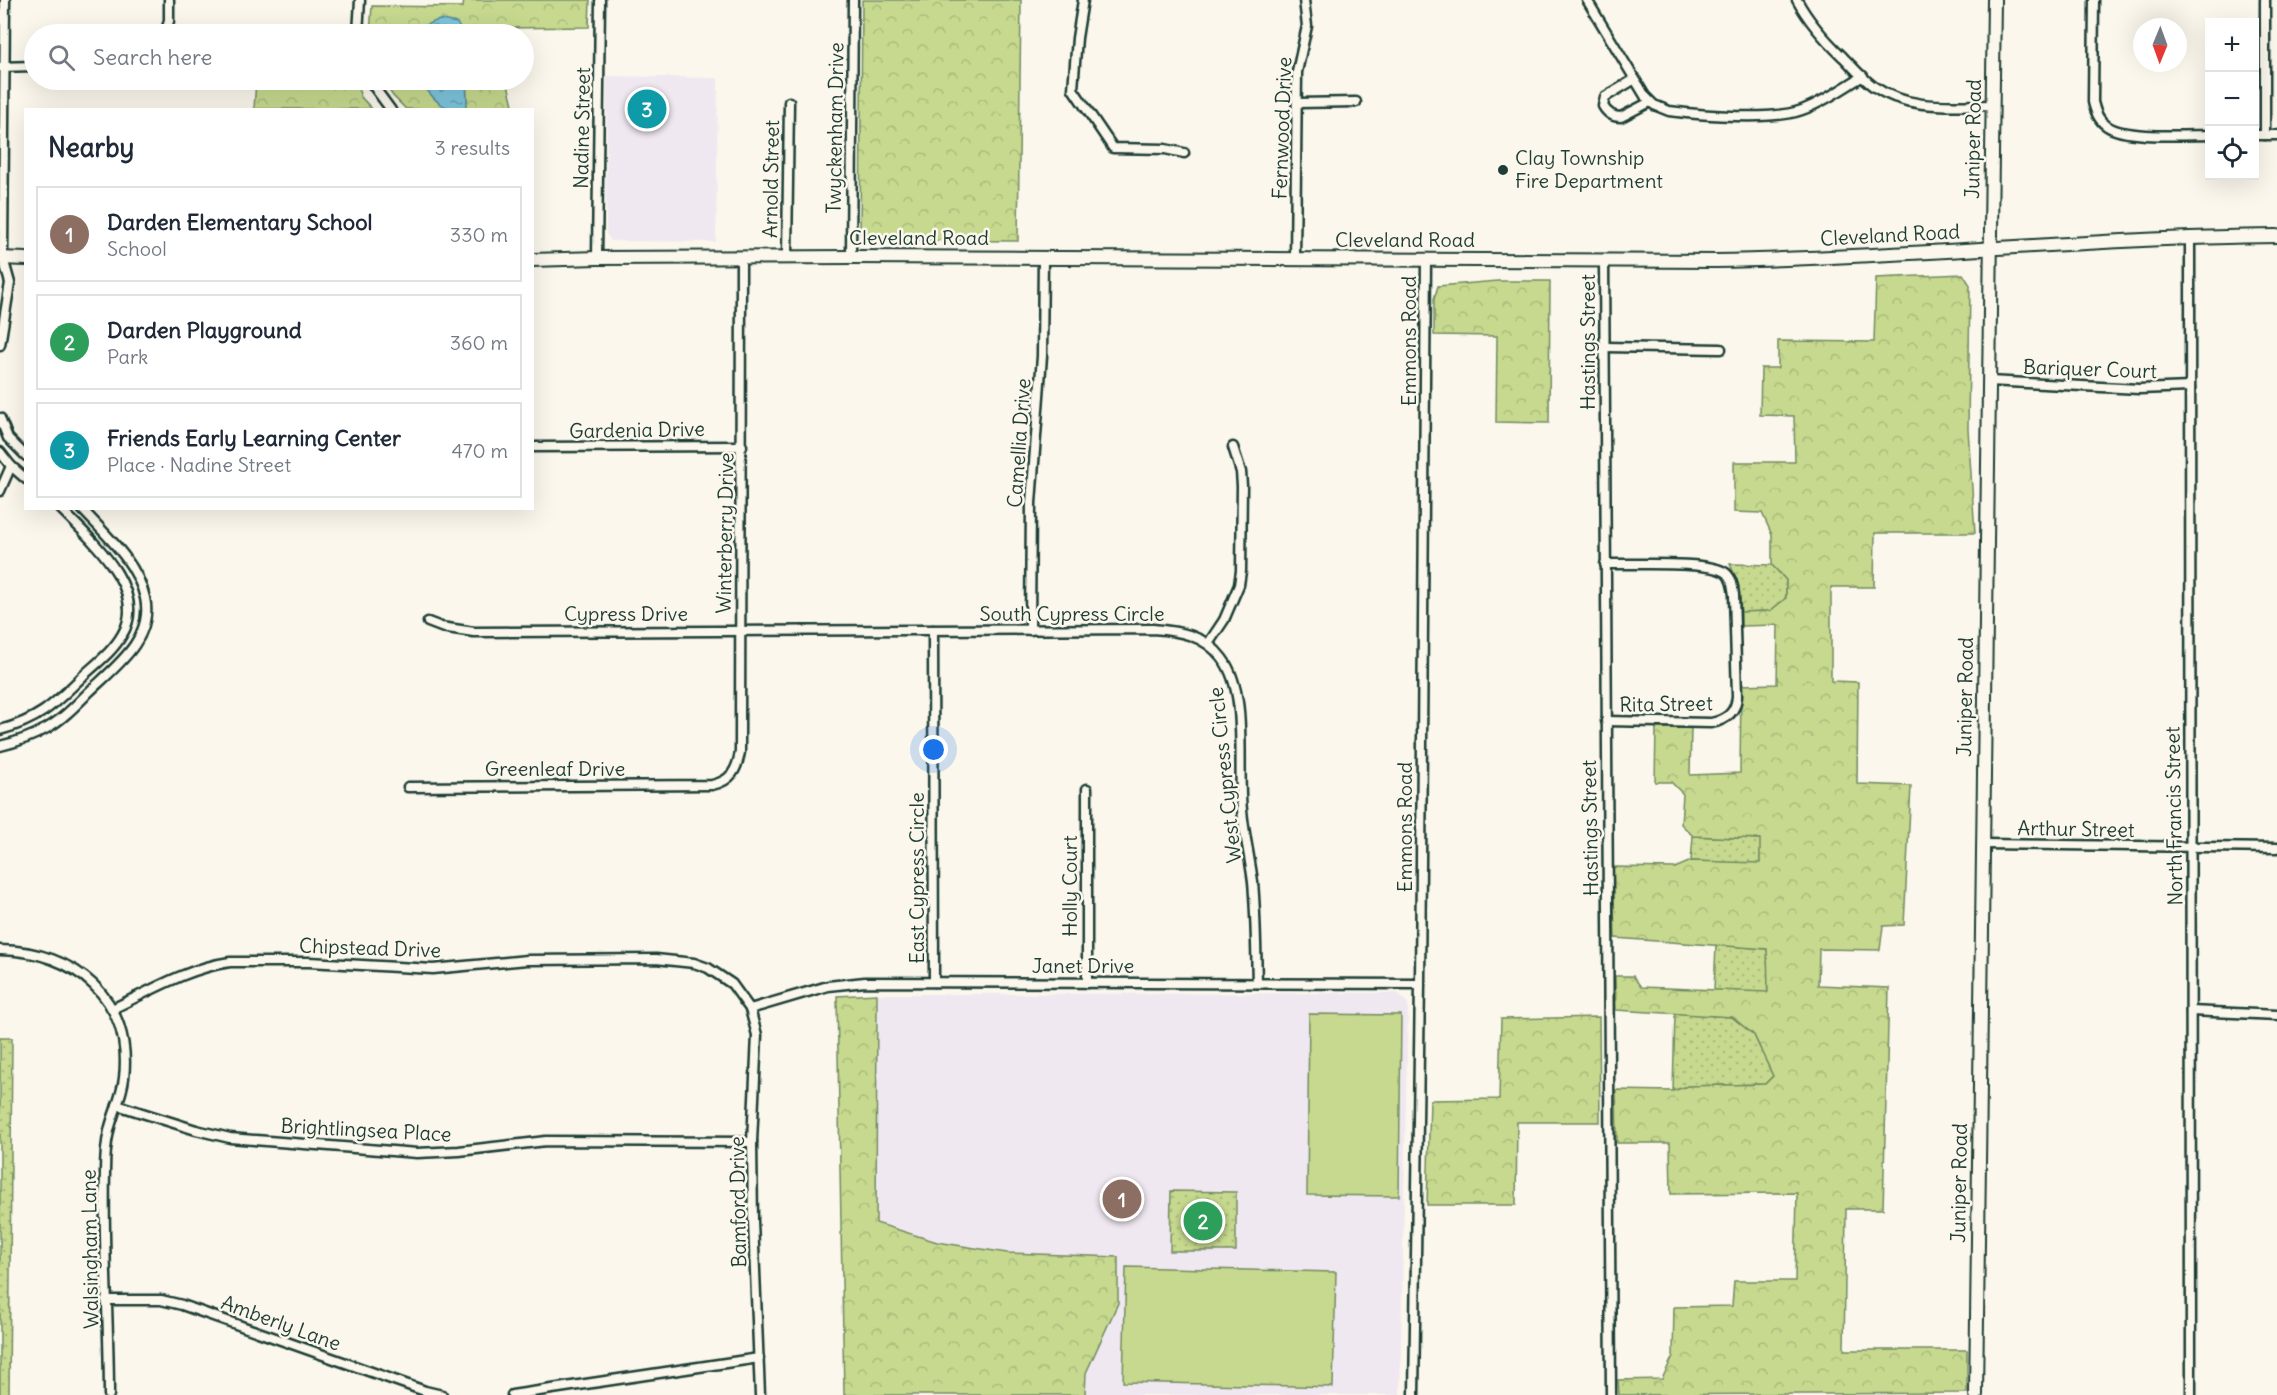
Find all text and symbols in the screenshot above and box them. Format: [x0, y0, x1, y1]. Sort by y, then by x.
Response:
north arrow [2133, 18, 2187, 72]
map controls [2205, 18, 2259, 180]
button: + [2205, 18, 2259, 72]
search box [24, 24, 534, 90]
icon: search [45, 41, 78, 74]
street label: Twyckenham Drive [821, 42, 848, 214]
text: Search here [93, 43, 212, 71]
street label: Fernwood Drive [1267, 56, 1296, 200]
street label: Nadine Street [568, 67, 595, 189]
button: − [2205, 72, 2259, 126]
street label: Juniper Road [1959, 79, 1986, 199]
pin: 3 [628, 86, 666, 132]
street label: Arnold Street [757, 119, 784, 238]
button: locate [2205, 126, 2259, 180]
text: Nearby [48, 131, 134, 164]
text: 3 results [434, 135, 510, 160]
place label: Clay Township Fire Department [1515, 145, 1663, 193]
marker: Clay Township Fire Department [1496, 163, 1510, 177]
text: Darden Elementary School [107, 208, 372, 236]
street label: Cleveland Road [1820, 218, 1961, 251]
text: 1 [66, 222, 73, 247]
text: 330 m [450, 222, 508, 247]
street label: Cleveland Road [849, 225, 989, 250]
street label: Cleveland Road [1335, 227, 1475, 252]
text: School [107, 236, 167, 261]
street label: Hastings Street [1575, 274, 1600, 410]
street label: Emmons Road [1396, 276, 1421, 406]
text: Darden Playground [107, 316, 302, 344]
text: 2 [64, 330, 75, 355]
text: 360 m [450, 330, 508, 355]
text: Park [107, 344, 148, 369]
street label: Bariquer Court [2022, 354, 2158, 383]
street label: Camellia Drive [1002, 377, 1035, 509]
street label: Gardenia Drive [569, 416, 705, 443]
text: Friends Early Learning Center [107, 424, 401, 452]
text: 3 [64, 438, 75, 463]
text: 470 m [451, 438, 508, 463]
text: Place · Nadine Street [107, 452, 291, 477]
street label: Winterberry Drive [711, 452, 738, 614]
street label: Cypress Drive [564, 601, 688, 626]
street label: South Cypress Circle [979, 601, 1165, 626]
street label: Juniper Road [1951, 637, 1978, 757]
street label: West Cypress Circle [1203, 686, 1246, 864]
street label: Rita Street [1619, 690, 1713, 717]
street label: North Francis Street [2159, 726, 2188, 906]
your location [919, 735, 948, 764]
street label: Greenleaf Drive [485, 756, 625, 781]
street label: Hastings Street [1576, 760, 1603, 896]
street label: Emmons Road [1392, 762, 1417, 892]
street label: East Cypress Circle [904, 792, 929, 964]
street label: Arthur Street [2017, 815, 2135, 842]
street label: Holly Court [1057, 835, 1082, 937]
street label: Chipstead Drive [299, 933, 441, 962]
street label: Janet Drive [1032, 953, 1134, 978]
street label: Brightlingsea Place [280, 1113, 452, 1146]
street label: Juniper Road [1945, 1123, 1972, 1243]
street label: Bamford Drive [724, 1136, 751, 1268]
street label: Walsingham Lane [76, 1169, 103, 1329]
pin: 1 [1102, 1176, 1142, 1222]
pin: 2 [1184, 1198, 1222, 1244]
street label: Amberly Lane [218, 1289, 344, 1356]

